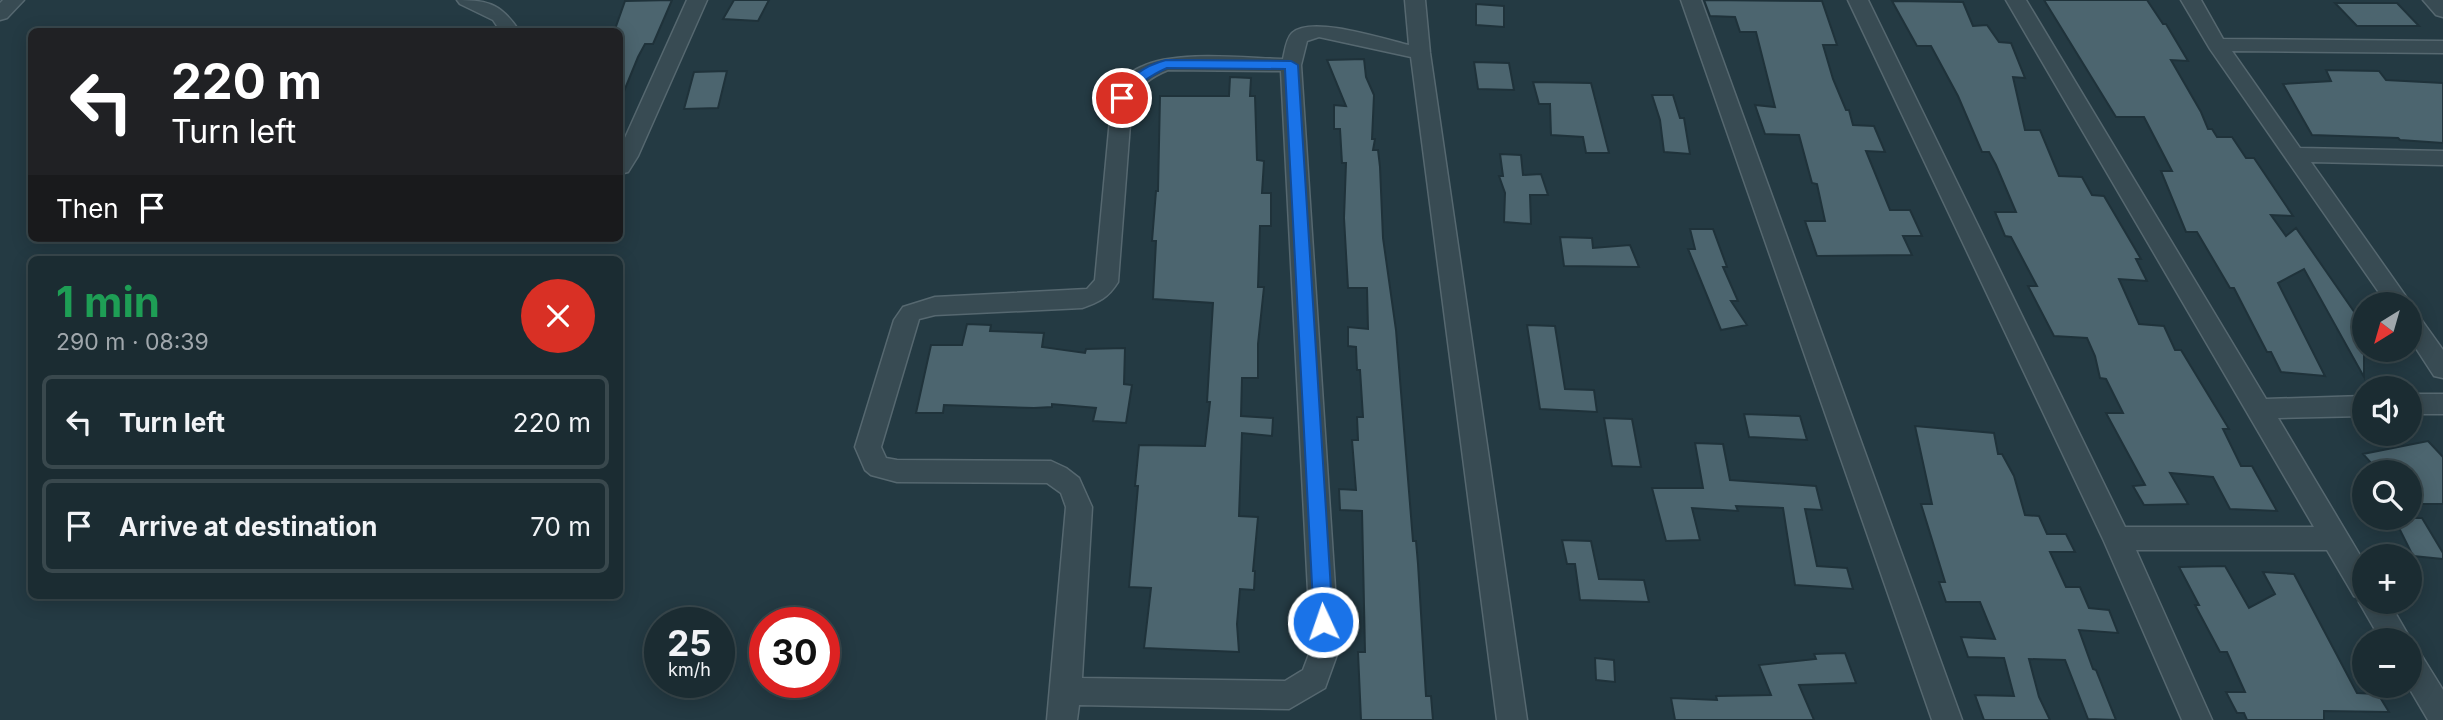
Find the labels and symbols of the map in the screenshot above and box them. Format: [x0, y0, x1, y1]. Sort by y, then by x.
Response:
pin [1092, 68, 1152, 128]
north arrow [2352, 292, 2422, 362]
position arrow [1286, 585, 1360, 659]
speed limit sign: 30 [749, 607, 840, 698]

